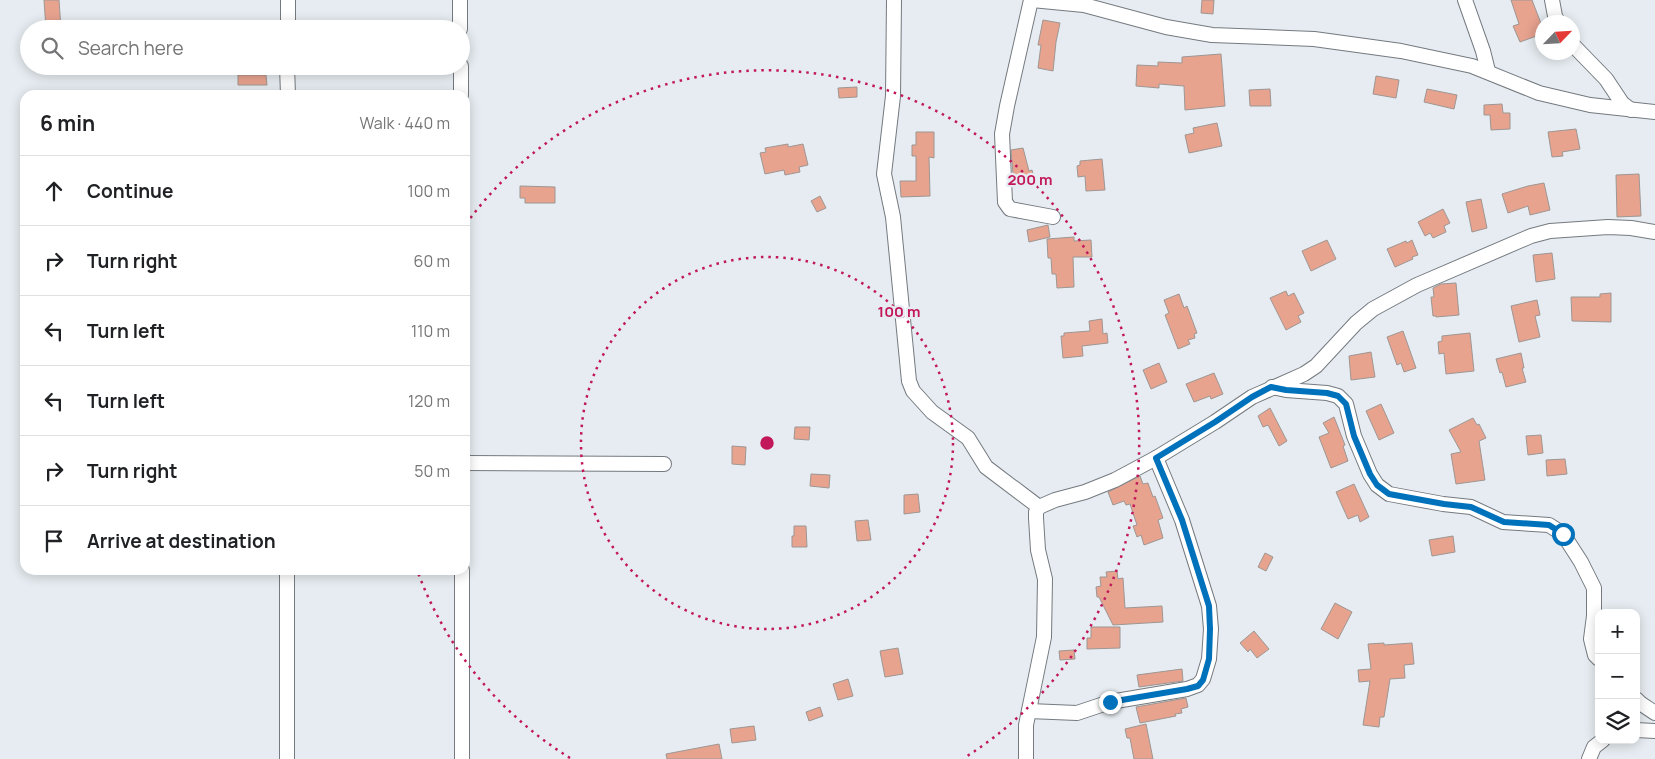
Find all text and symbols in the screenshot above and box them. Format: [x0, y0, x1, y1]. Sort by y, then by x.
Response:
north arrow [1535, 15, 1580, 60]
search box [20, 20, 470, 75]
icon: search [38, 34, 66, 62]
text: Search here [78, 35, 184, 61]
text: 6 min [40, 109, 95, 137]
text: Walk · 440 m [360, 112, 450, 134]
text: 200 m [1007, 169, 1053, 190]
icon: ahead [40, 177, 68, 205]
text: Continue [87, 178, 173, 204]
text: 100 m [407, 180, 450, 202]
icon: right [40, 247, 68, 275]
text: Turn right [87, 248, 177, 274]
text: 60 m [414, 250, 450, 272]
text: 100 m [878, 301, 920, 322]
icon: left [40, 317, 68, 345]
text: Turn left [87, 318, 165, 344]
text: 110 m [411, 320, 450, 342]
icon: left [40, 387, 68, 415]
text: Turn left [87, 388, 165, 414]
text: 120 m [408, 390, 450, 412]
centre of rings [758, 434, 776, 452]
icon: right [40, 457, 68, 485]
text: Turn right [87, 458, 177, 484]
text: 50 m [414, 460, 450, 482]
route start [1552, 523, 1575, 546]
icon: arrive [40, 527, 68, 555]
text: Arrive at destination [87, 528, 276, 554]
map controls [1595, 609, 1640, 744]
button: + [1595, 609, 1640, 654]
button: − [1595, 654, 1640, 699]
route end [1099, 691, 1122, 714]
button: layers [1595, 699, 1640, 744]

